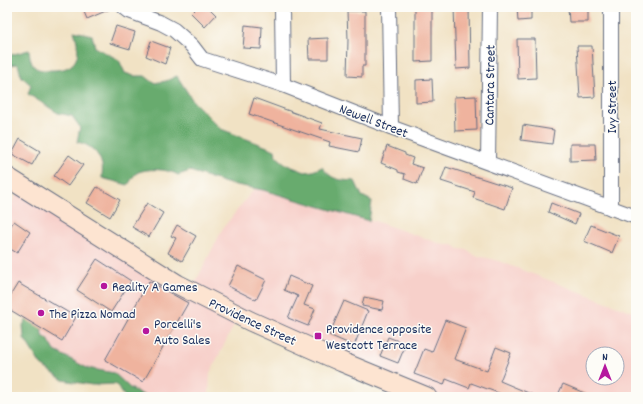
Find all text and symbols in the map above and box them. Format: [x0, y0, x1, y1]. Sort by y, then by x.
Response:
street label: Cantara Street [480, 45, 502, 126]
street label: Ivy Street [603, 80, 623, 134]
street label: Newell Street [336, 100, 411, 144]
place label: Reality A Games [112, 278, 198, 298]
marker: Reality A Games [99, 281, 109, 291]
street label: Providence Street [205, 294, 299, 352]
place label: The Pizza Nomad [49, 305, 136, 325]
marker: The Pizza Nomad [36, 308, 46, 318]
place label: Porcelli's Auto Sales [154, 315, 211, 351]
place label: Providence opposite Westcott Terrace [326, 320, 432, 356]
marker: Porcelli's Auto Sales [141, 326, 151, 336]
marker: Providence opposite Westcott Terrace [313, 331, 323, 341]
north arrow [585, 346, 625, 386]
text: N [602, 350, 608, 366]

